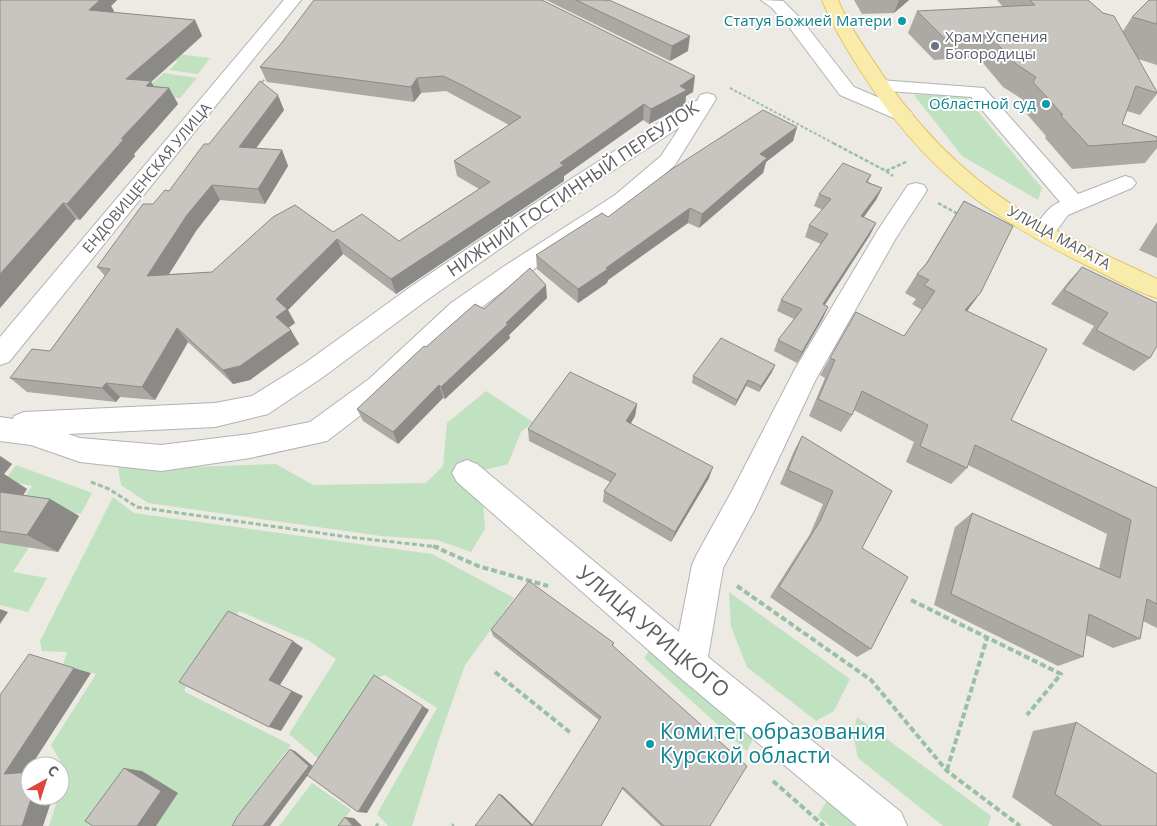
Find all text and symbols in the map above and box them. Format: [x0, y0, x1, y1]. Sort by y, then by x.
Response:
place label: Статуя Божией Матери [724, 10, 892, 30]
marker: Статуя Божией Матери [896, 15, 908, 27]
place label: Храм Успения Богородицы [945, 26, 1048, 63]
marker: Храм Успения Богородицы [929, 40, 941, 52]
place label: Областной суд [929, 93, 1036, 113]
street label: НИЖНИЙ ГОСТИННЫЙ ПЕРЕУЛОК [442, 95, 703, 282]
street label: ЕНДОВИЩЕНСКАЯ УЛИЦА [77, 98, 215, 257]
marker: Областной суд [1040, 98, 1052, 110]
street label: УЛИЦА МАРАТА [1004, 201, 1115, 274]
street label: УЛИЦА УРИЦКОГО [571, 559, 736, 703]
place label: Комитет образования Курской области [660, 717, 886, 769]
marker: Комитет образования Курской области [644, 738, 656, 750]
north arrow [20, 756, 70, 806]
text: С [44, 760, 63, 781]

